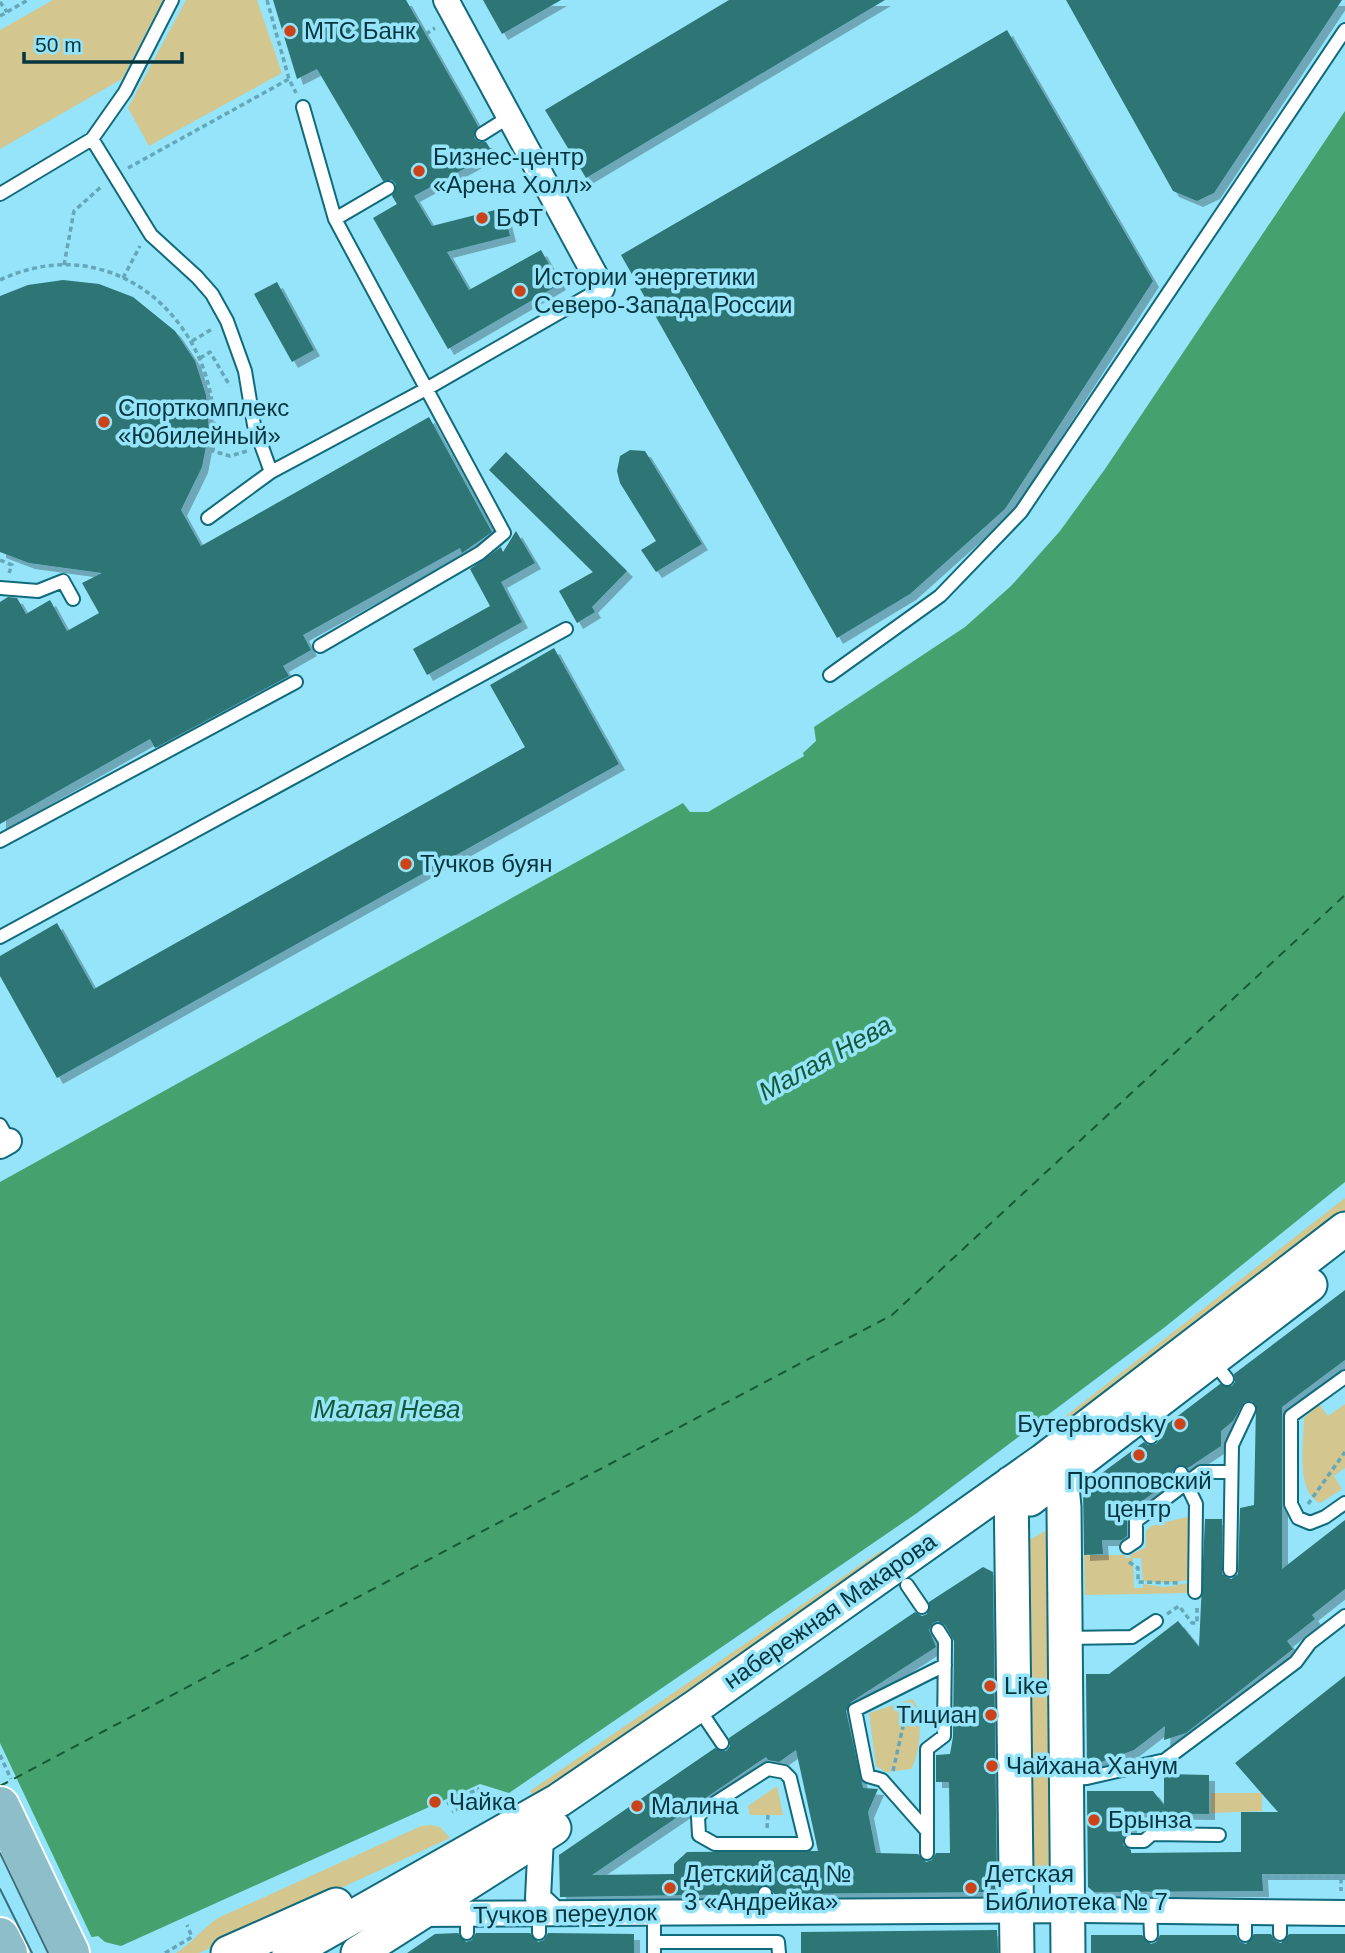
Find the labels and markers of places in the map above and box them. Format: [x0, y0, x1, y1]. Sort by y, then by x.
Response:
place label: МТС Банк [304, 17, 416, 44]
marker: МТС Банк [282, 23, 298, 39]
place label: Бизнес-центр «Арена Холл» [433, 143, 592, 198]
marker: Бизнес-центр «Арена Холл» [411, 163, 427, 179]
place label: БФТ [496, 204, 543, 231]
marker: БФТ [474, 210, 490, 226]
place label: Истории энергетики Северо-Запада России [534, 263, 793, 318]
marker: Истории энергетики Северо-Запада России [512, 283, 528, 299]
place label: Спорткомплекс «Юбилейный» [118, 394, 289, 449]
marker: Спорткомплекс «Юбилейный» [96, 414, 112, 430]
place label: Тучков буян [420, 850, 553, 877]
marker: Тучков буян [398, 856, 414, 872]
place label: Бутерbrodsky [1017, 1410, 1166, 1437]
marker: Бутерbrodsky [1172, 1416, 1188, 1432]
marker: Пропповский центр [1131, 1447, 1147, 1463]
place label: Пропповский центр [1066, 1467, 1212, 1522]
place label: Like [1004, 1672, 1048, 1699]
marker: Like [982, 1678, 998, 1694]
place label: Тициан [896, 1701, 977, 1728]
marker: Тициан [983, 1707, 999, 1723]
place label: Чайхана Ханум [1006, 1752, 1178, 1779]
marker: Чайхана Ханум [984, 1758, 1000, 1774]
place label: Чайка [449, 1788, 517, 1815]
place label: Малина [651, 1792, 739, 1819]
marker: Чайка [427, 1794, 443, 1810]
marker: Малина [629, 1798, 645, 1814]
place label: Брынза [1108, 1806, 1193, 1833]
marker: Брынза [1086, 1812, 1102, 1828]
place label: Детский сад № 3 «Андрейка» [684, 1860, 851, 1915]
place label: Детская Библиотека № 7 [985, 1860, 1168, 1915]
marker: Детский сад № 3 «Андрейка» [662, 1880, 678, 1896]
marker: Детская Библиотека № 7 [963, 1880, 979, 1896]

